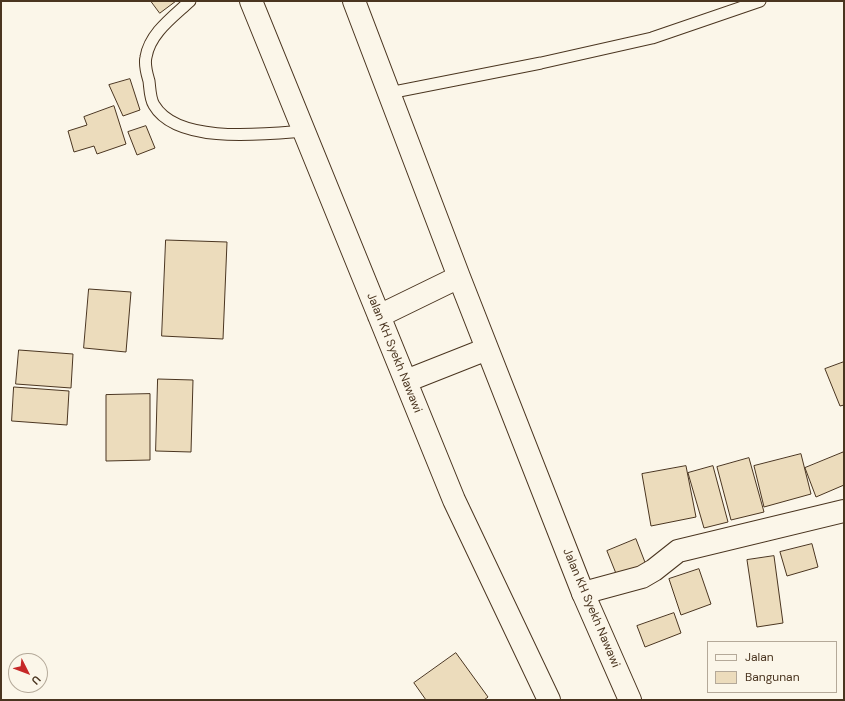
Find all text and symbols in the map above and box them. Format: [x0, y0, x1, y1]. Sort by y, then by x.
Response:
street label: Jalan KH Syekh Nawawi [363, 291, 425, 415]
street label: Jalan KH Syekh Nawawi [559, 546, 623, 670]
legend [707, 641, 837, 693]
text: Jalan [745, 649, 774, 665]
north arrow [8, 653, 48, 693]
text: Bangunan [745, 669, 800, 685]
text: U [28, 673, 44, 688]

